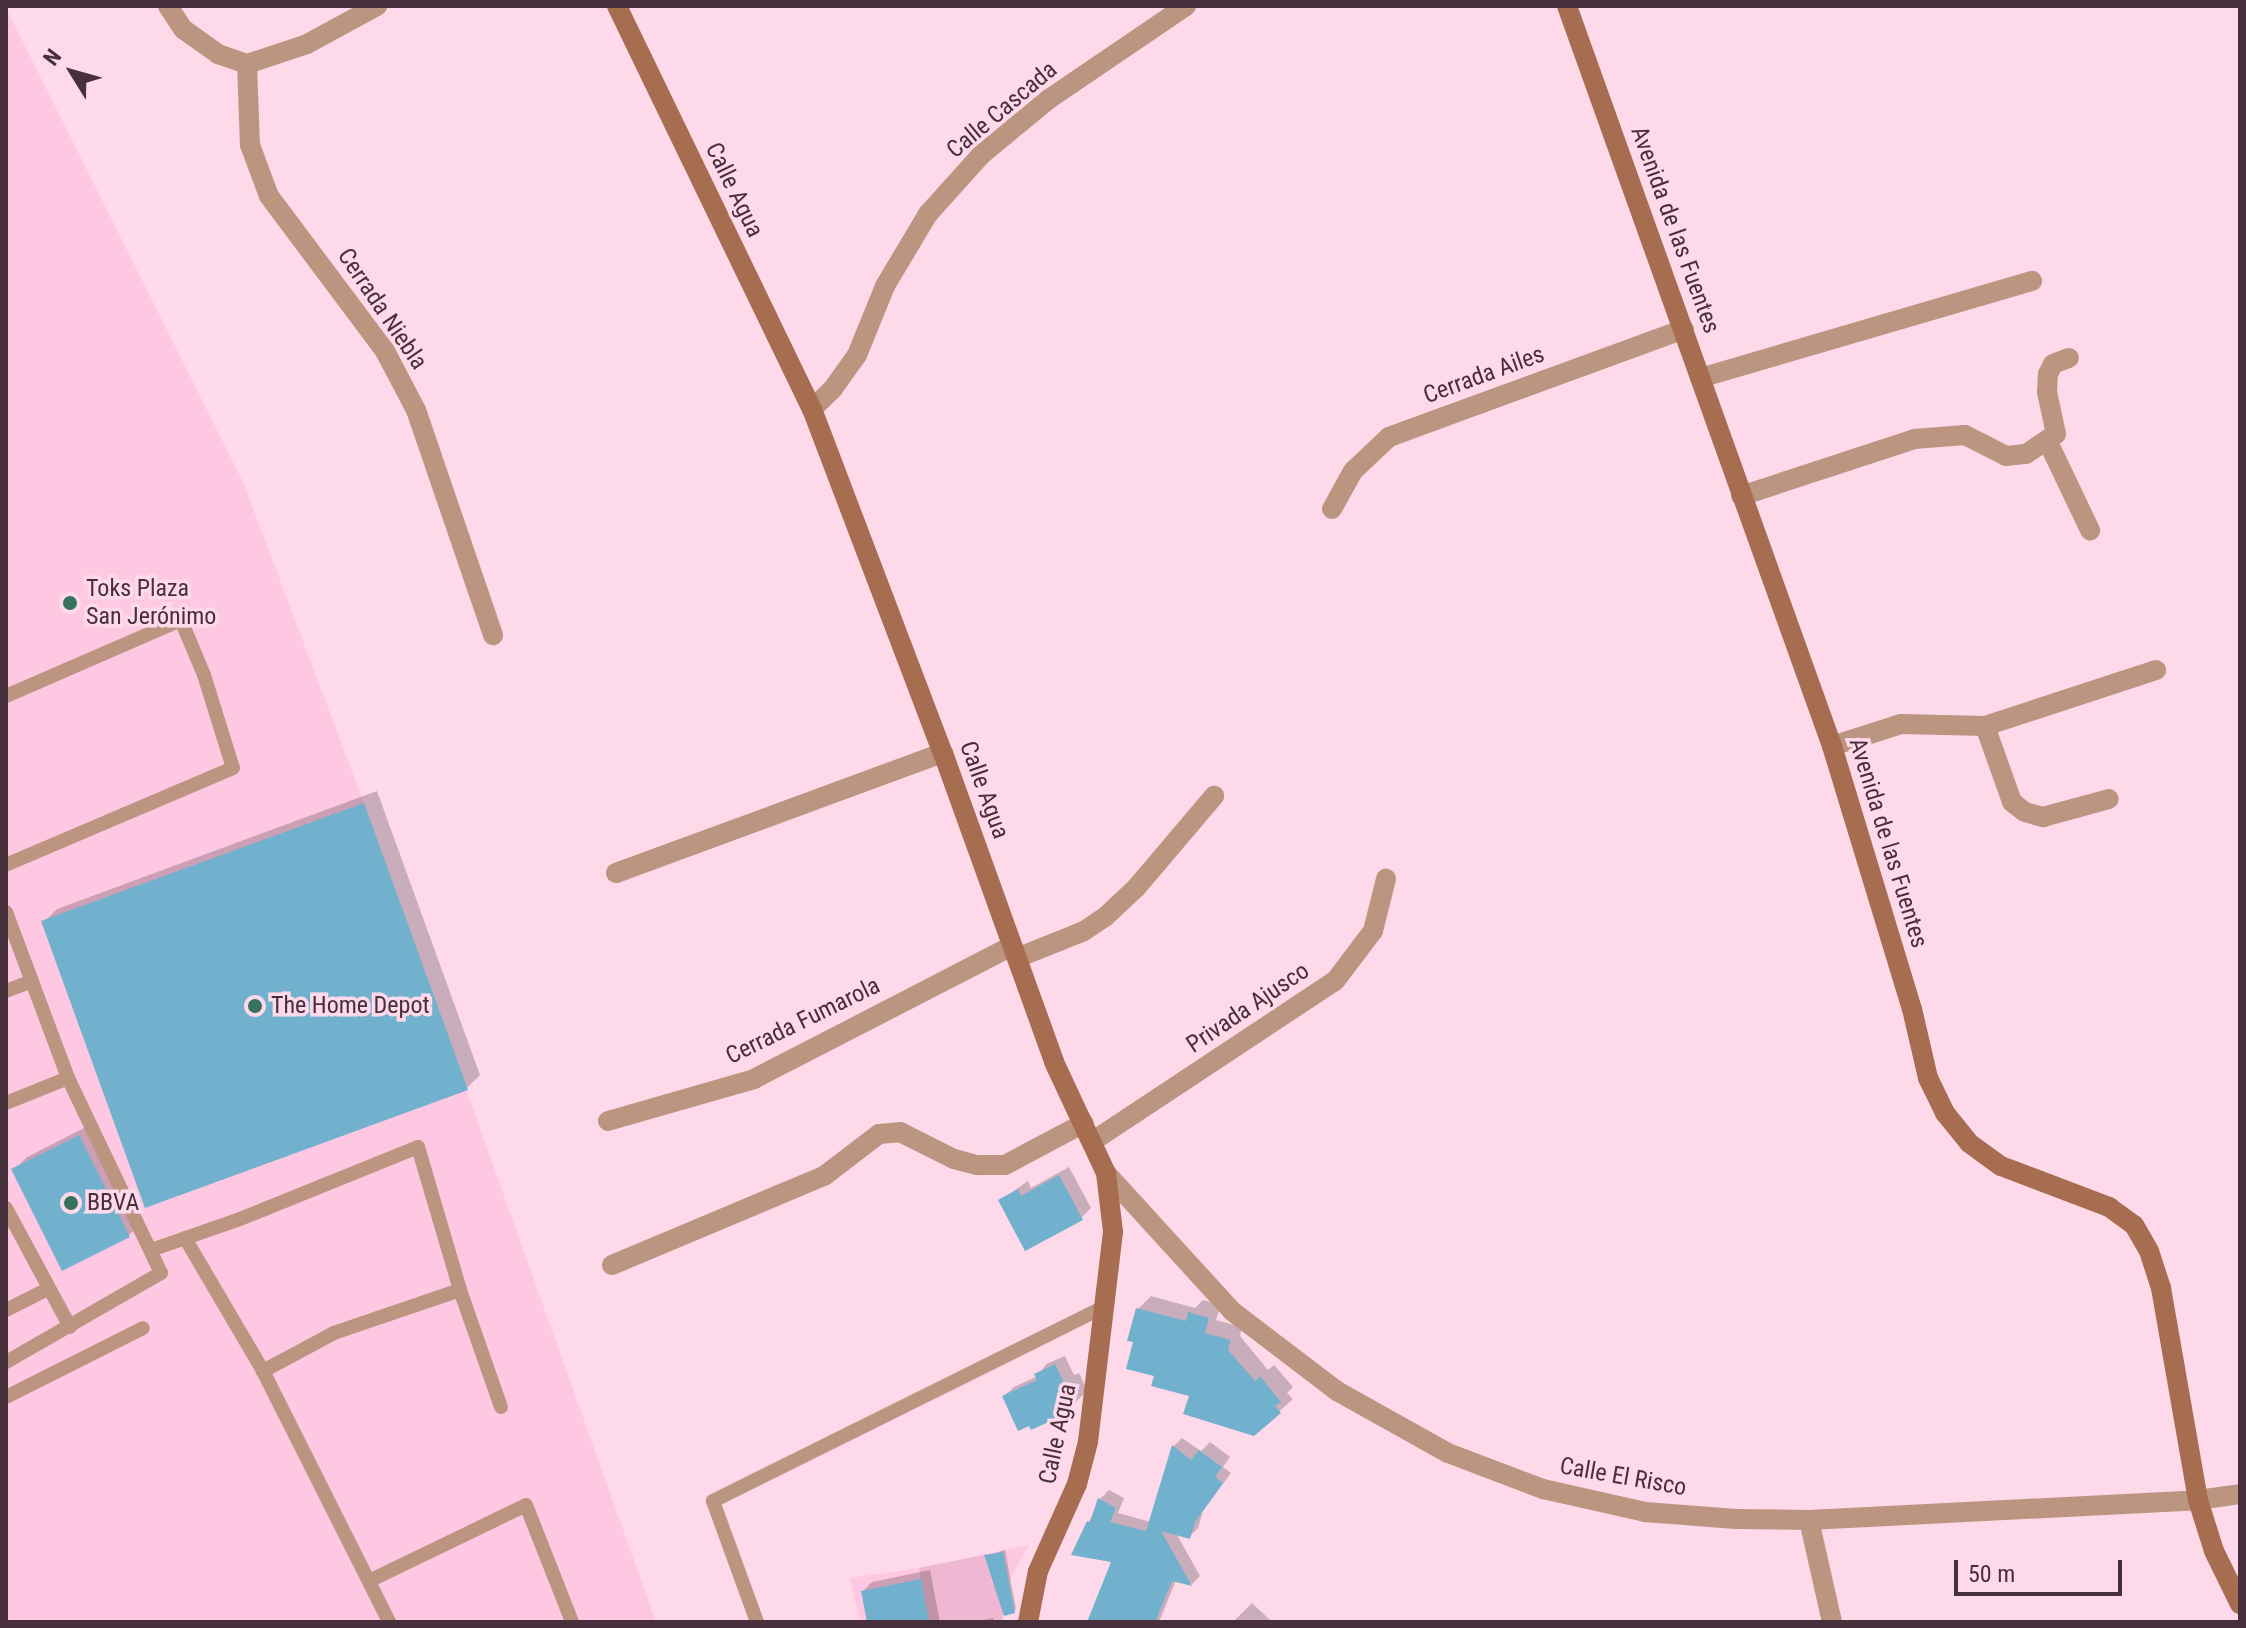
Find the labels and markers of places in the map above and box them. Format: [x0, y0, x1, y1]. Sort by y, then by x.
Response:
place label: Toks Plaza San Jerónimo [86, 575, 216, 631]
marker: Toks Plaza San Jerónimo [61, 594, 79, 612]
place label: The Home Depot [271, 992, 430, 1020]
marker: The Home Depot [246, 997, 264, 1015]
place label: BBVA [87, 1189, 139, 1217]
marker: BBVA [62, 1194, 80, 1212]

